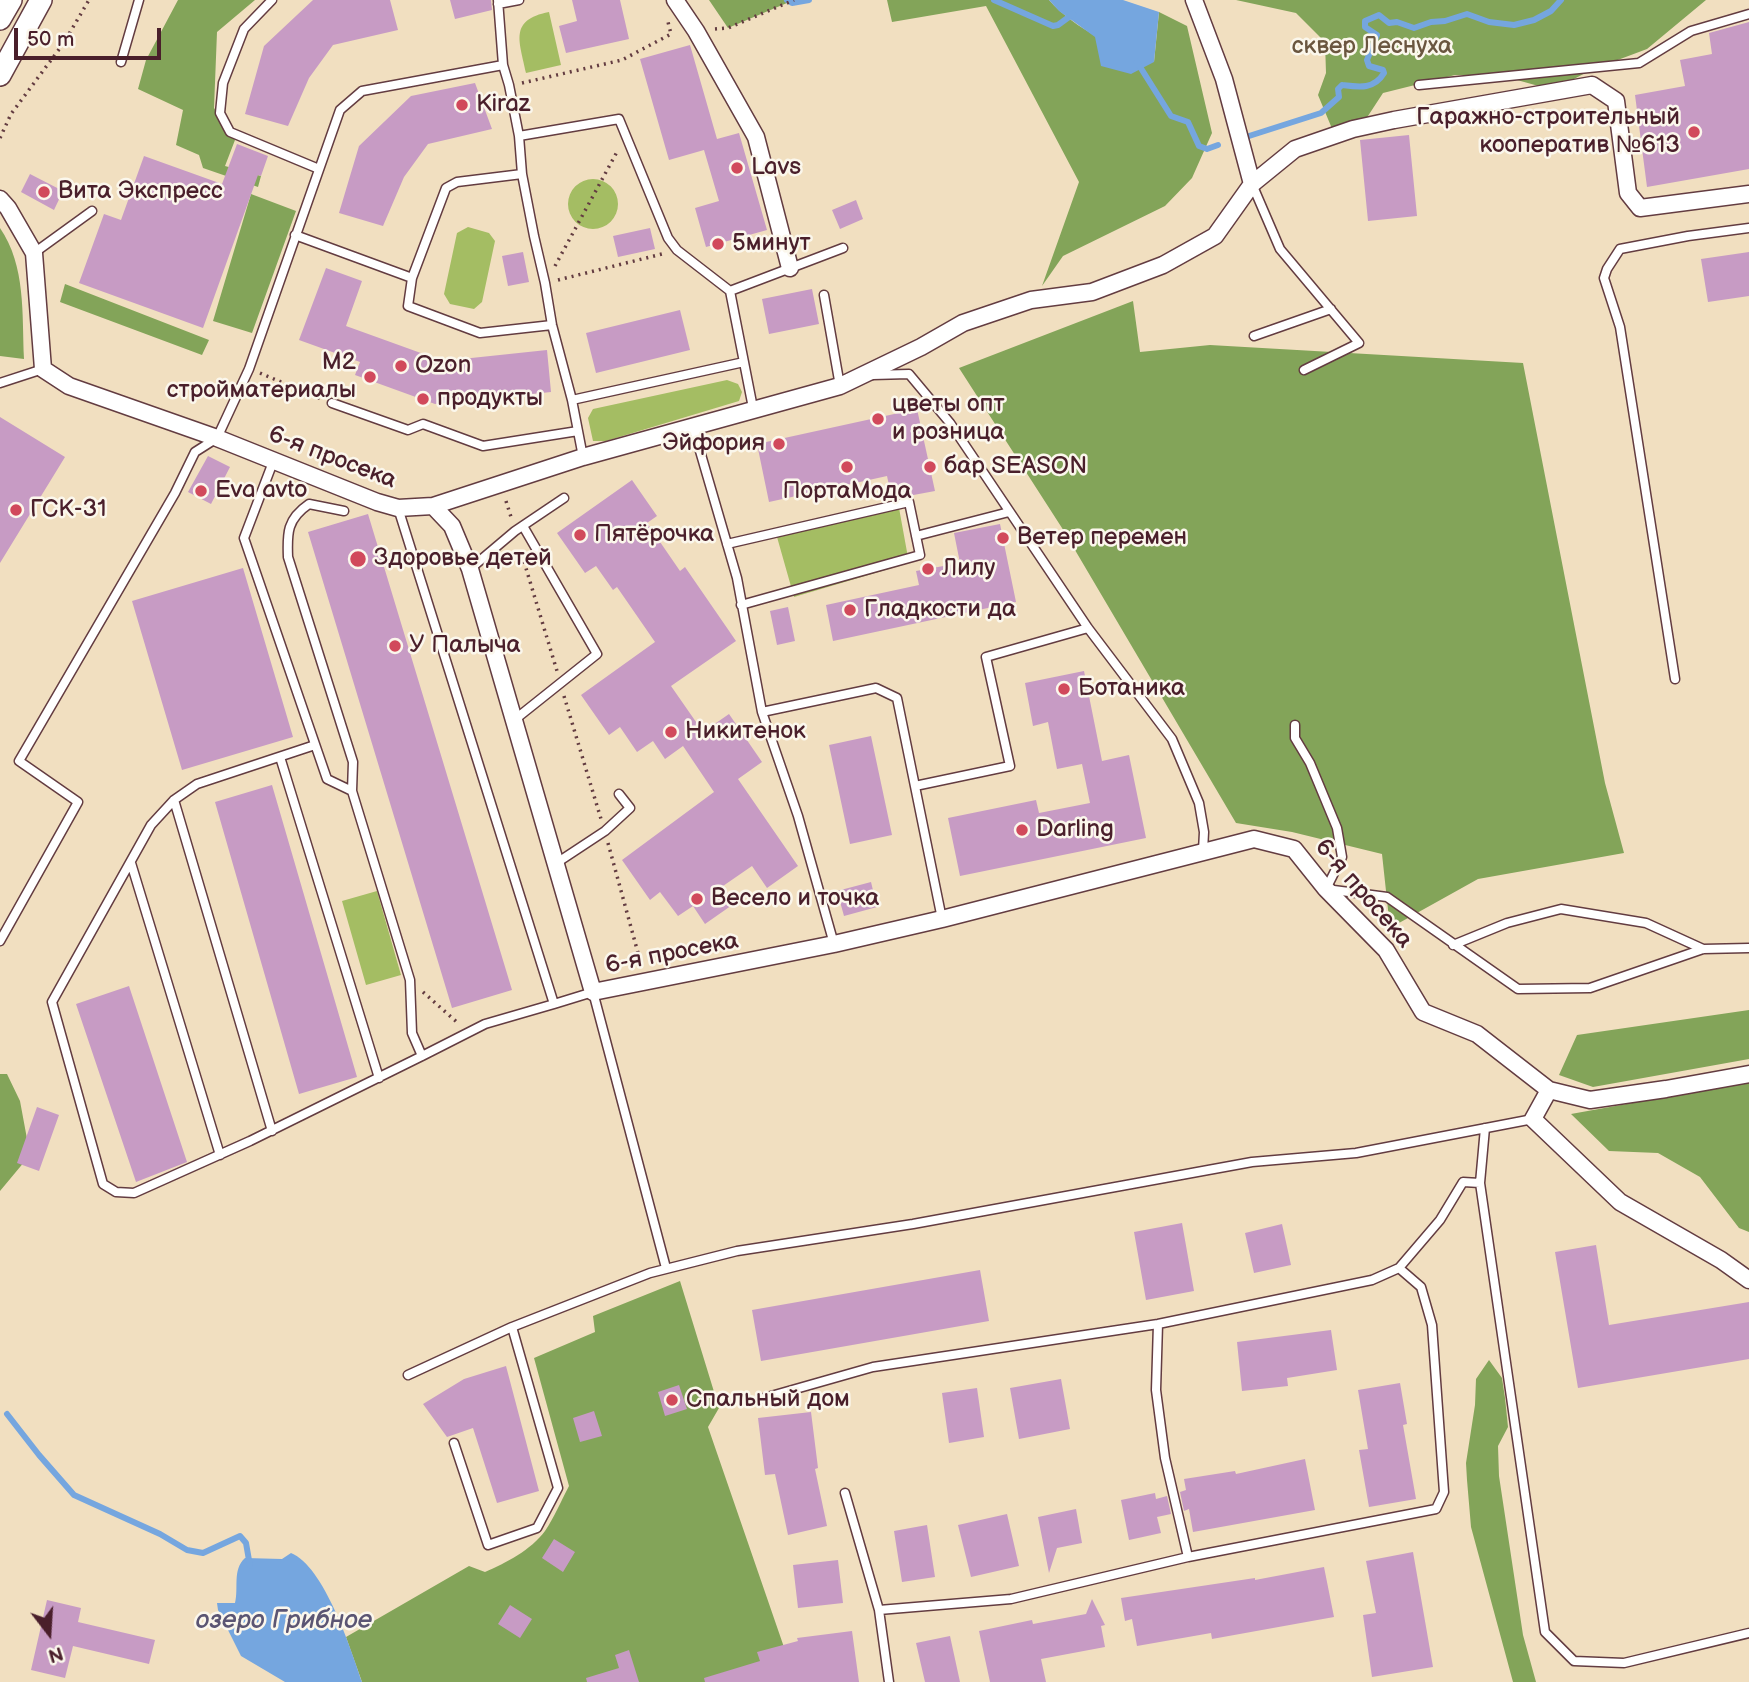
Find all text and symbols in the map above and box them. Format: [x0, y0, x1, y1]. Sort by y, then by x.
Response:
scale bar [18, 14, 164, 58]
text: 50 m [27, 27, 74, 52]
park label: сквер Леснуха [1292, 33, 1452, 61]
place label: Kiraz [476, 91, 530, 119]
marker: Kiraz [454, 97, 470, 113]
place label: Гаражно-строительный кооператив №613 [1416, 104, 1680, 160]
marker: Гаражно-строительный кооператив №613 [1686, 124, 1702, 140]
place label: Lavs [751, 154, 801, 182]
marker: Lavs [729, 160, 745, 176]
place label: Вита Экспресс [58, 178, 223, 206]
marker: Вита Экспресс [36, 184, 52, 200]
place label: 5минут [732, 230, 811, 258]
marker: 5минут [710, 236, 726, 252]
place label: М2 стройматериалы [167, 349, 356, 405]
place label: Ozon [415, 352, 471, 380]
marker: Ozon [393, 358, 409, 374]
marker: М2 стройматериалы [362, 369, 378, 385]
place label: продукты [437, 385, 543, 413]
marker: продукты [415, 391, 431, 407]
place label: цветы опт и розница [892, 391, 1005, 447]
marker: цветы опт и розница [870, 411, 886, 427]
street label: 6-я просека [264, 420, 400, 496]
place label: Эйфория [662, 430, 765, 458]
marker: Эйфория [771, 436, 787, 452]
place label: бар SEASON [944, 453, 1087, 481]
marker: ПортаМода [839, 459, 855, 475]
marker: бар SEASON [922, 459, 938, 475]
place label: Eva avto [215, 477, 308, 505]
place label: ПортаМода [782, 478, 912, 506]
marker: Eva avto [193, 483, 209, 499]
place label: ГСК-31 [30, 496, 107, 524]
marker: ГСК-31 [8, 502, 24, 518]
place label: Пятёрочка [594, 521, 714, 549]
place label: Ветер перемен [1017, 524, 1187, 552]
marker: Пятёрочка [572, 527, 588, 543]
marker: Ветер перемен [995, 530, 1011, 546]
place label: Здоровье детей [374, 545, 552, 573]
marker: Здоровье детей [348, 549, 368, 569]
place label: Лилу [942, 555, 995, 583]
marker: Лилу [920, 561, 936, 577]
place label: Гладкости да [864, 596, 1016, 624]
marker: Гладкости да [842, 602, 858, 618]
place label: У Палыча [409, 632, 521, 660]
marker: У Палыча [387, 638, 403, 654]
place label: Ботаника [1078, 675, 1185, 703]
marker: Ботаника [1056, 681, 1072, 697]
place label: Никитенок [685, 718, 806, 746]
marker: Никитенок [663, 724, 679, 740]
place label: Darling [1036, 816, 1114, 844]
marker: Darling [1014, 822, 1030, 838]
street label: 6-я просека [1308, 834, 1418, 954]
place label: Весело и точка [711, 885, 879, 913]
marker: Весело и точка [689, 891, 705, 907]
street label: 6-я просека [603, 927, 741, 981]
place label: Спальный дом [686, 1386, 850, 1414]
marker: Спальный дом [664, 1392, 680, 1408]
north arrow [14, 1598, 84, 1668]
water label: озеро Грибное [196, 1605, 372, 1637]
text: N [45, 1640, 65, 1667]

